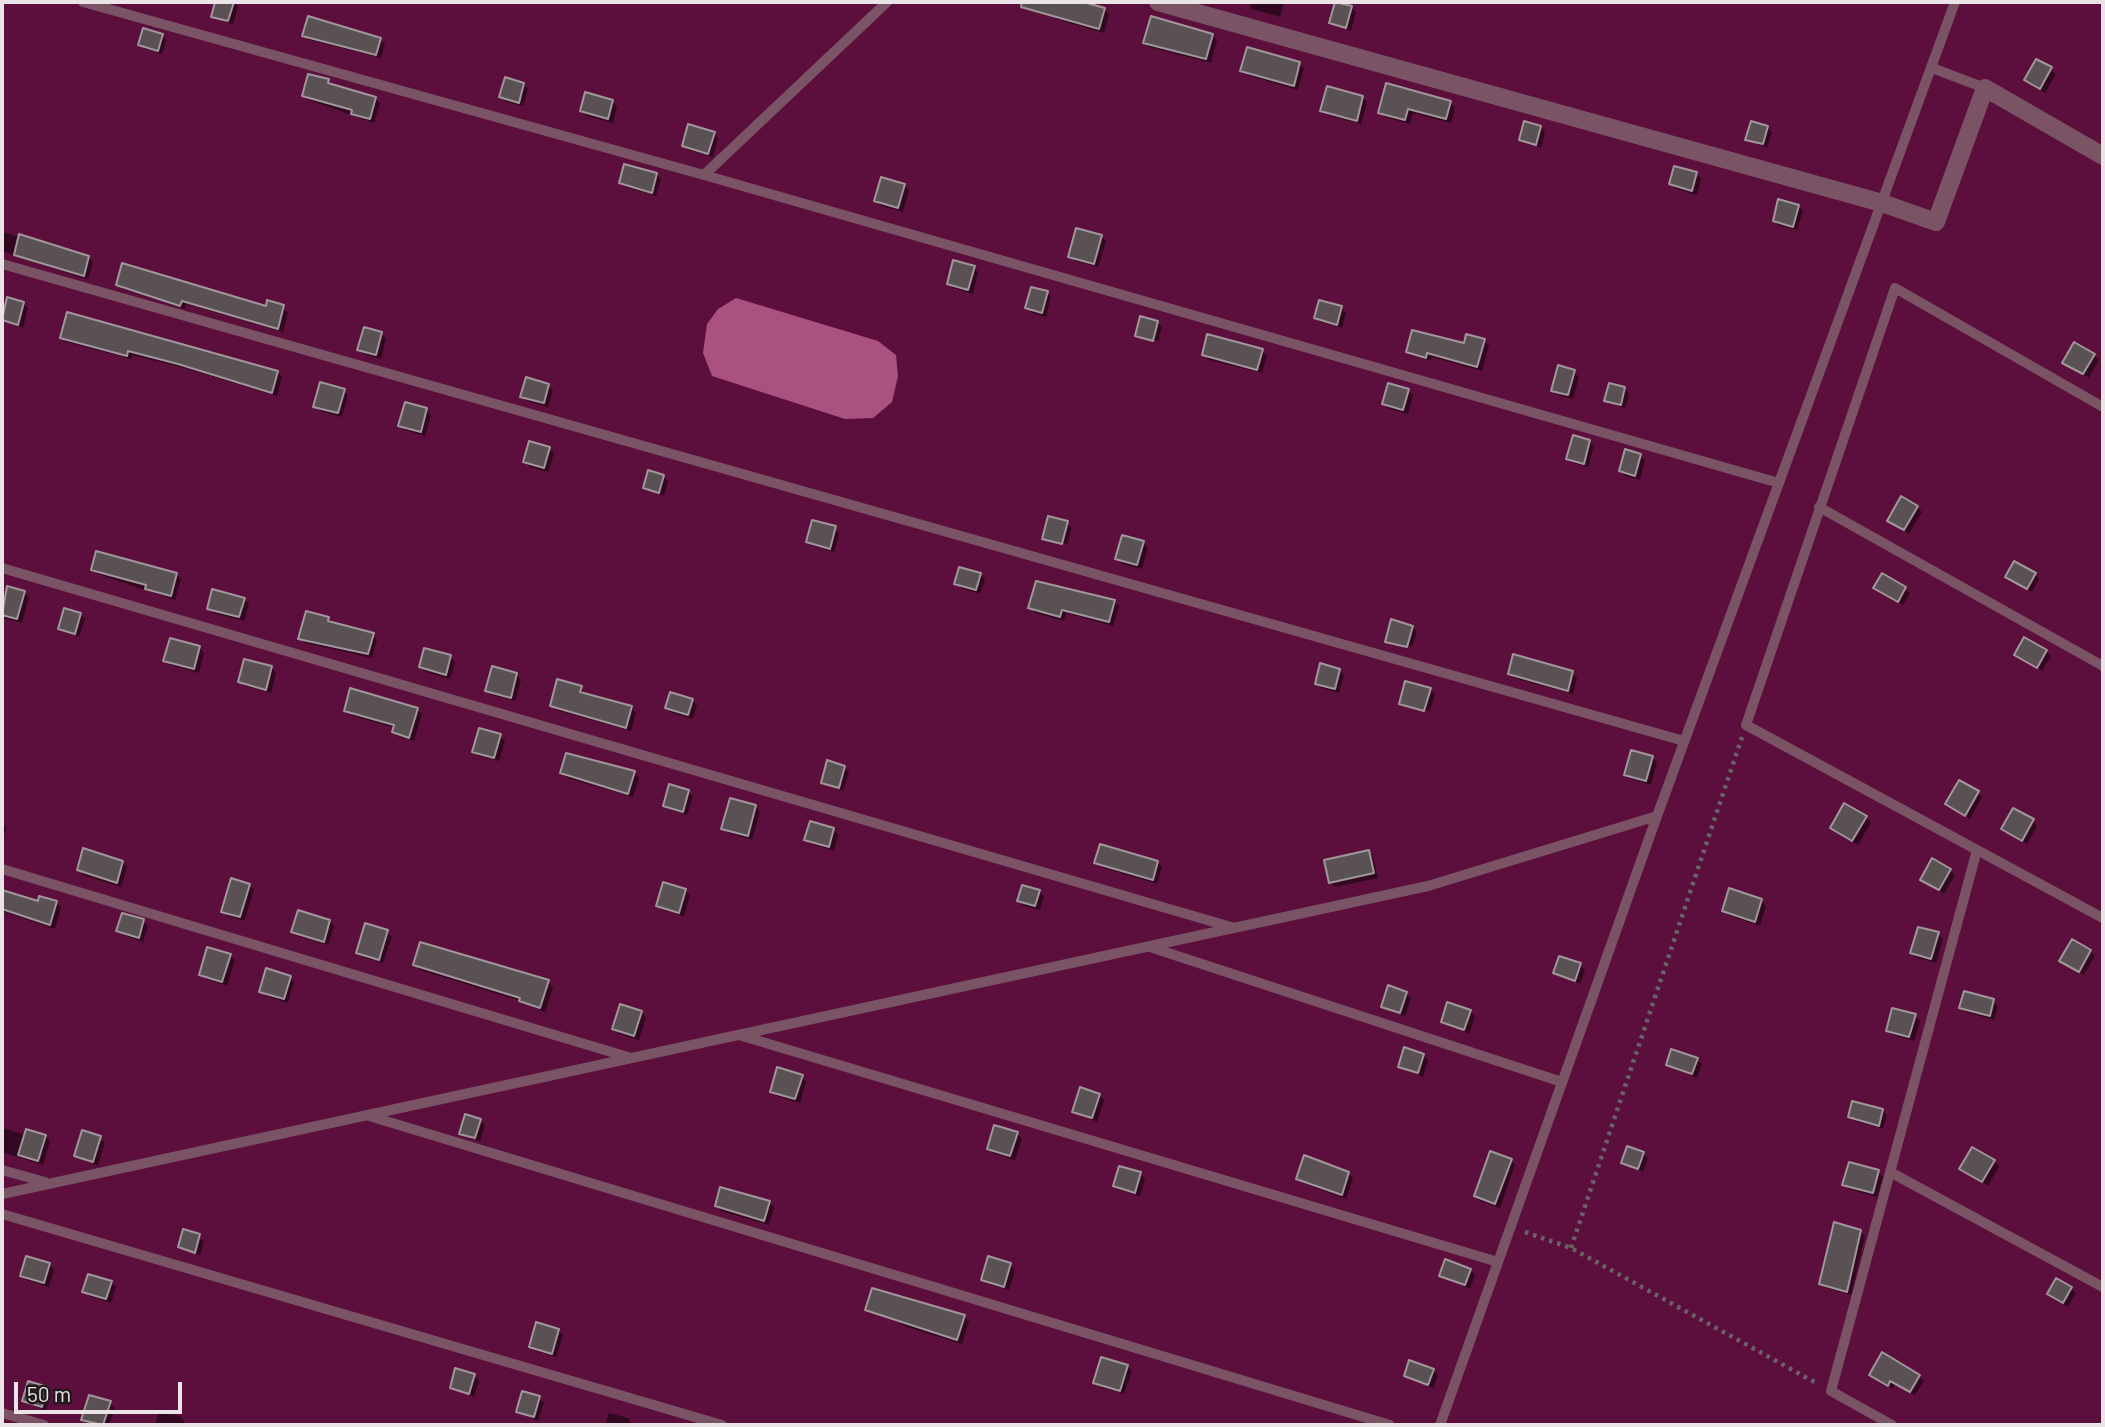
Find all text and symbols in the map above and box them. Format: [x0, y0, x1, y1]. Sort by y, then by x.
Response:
scale bar [18, 1368, 186, 1412]
text: 50 m [27, 1381, 71, 1406]

